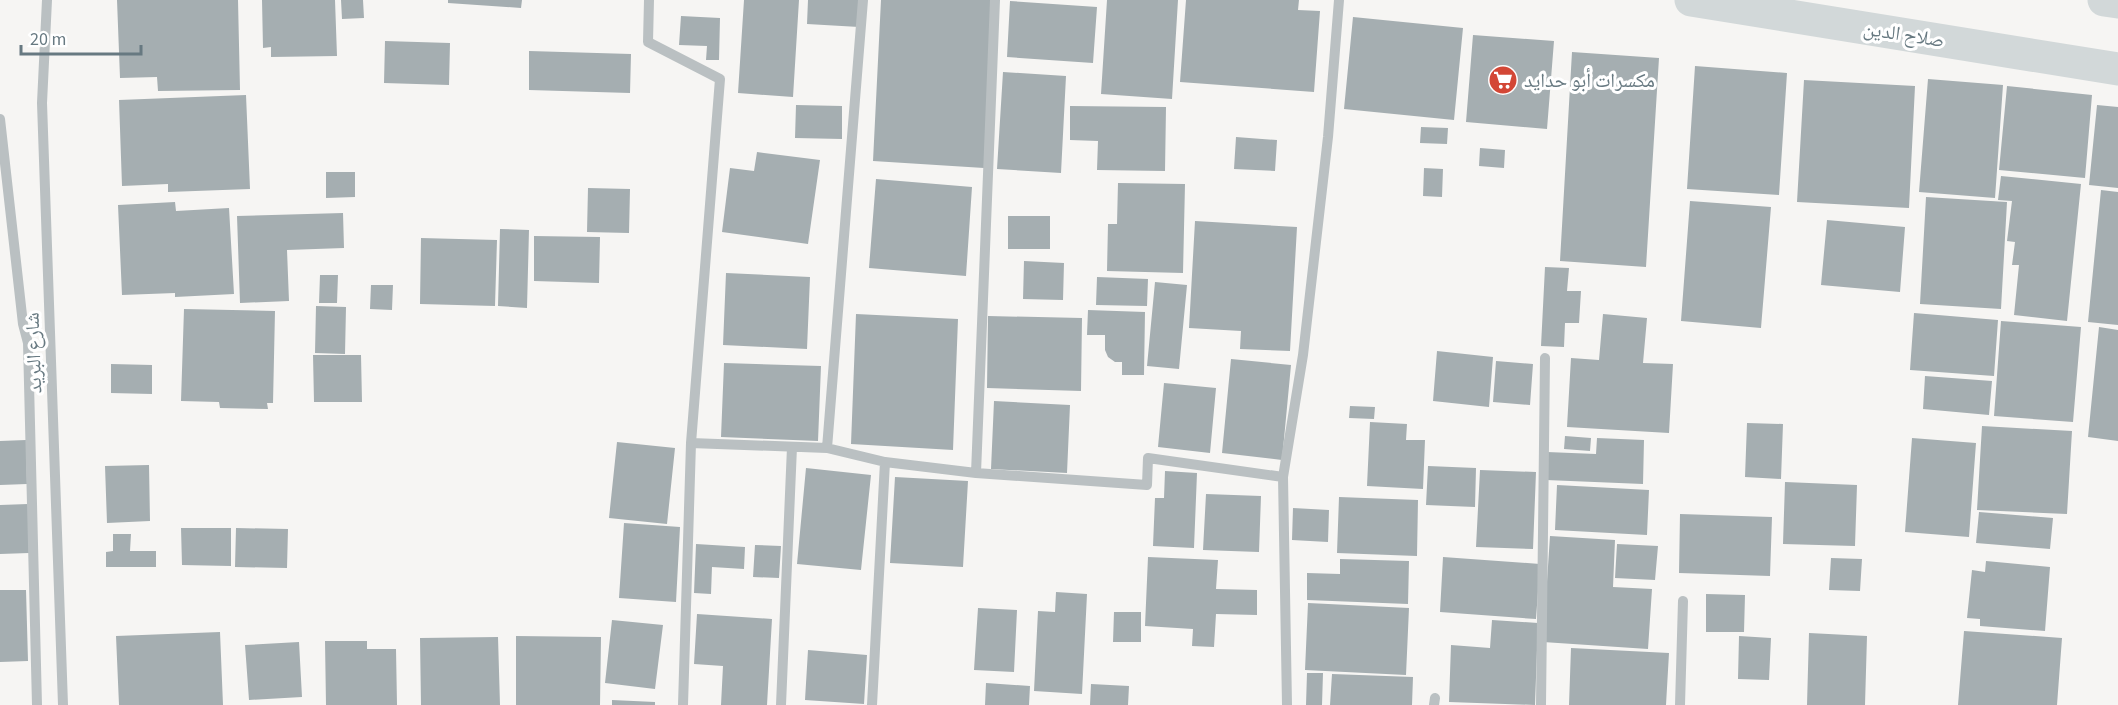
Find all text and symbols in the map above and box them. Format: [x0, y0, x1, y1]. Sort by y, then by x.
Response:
street label: صلاح الدين [1861, 15, 1946, 55]
scale bar [21, 18, 141, 56]
text: 20 m [30, 27, 66, 52]
supermarket icon: مكسرات أبو حدايد [1487, 64, 1519, 96]
place label: مكسرات أبو حدايد [1524, 67, 1655, 95]
street label: شارع البريد [19, 312, 49, 394]

